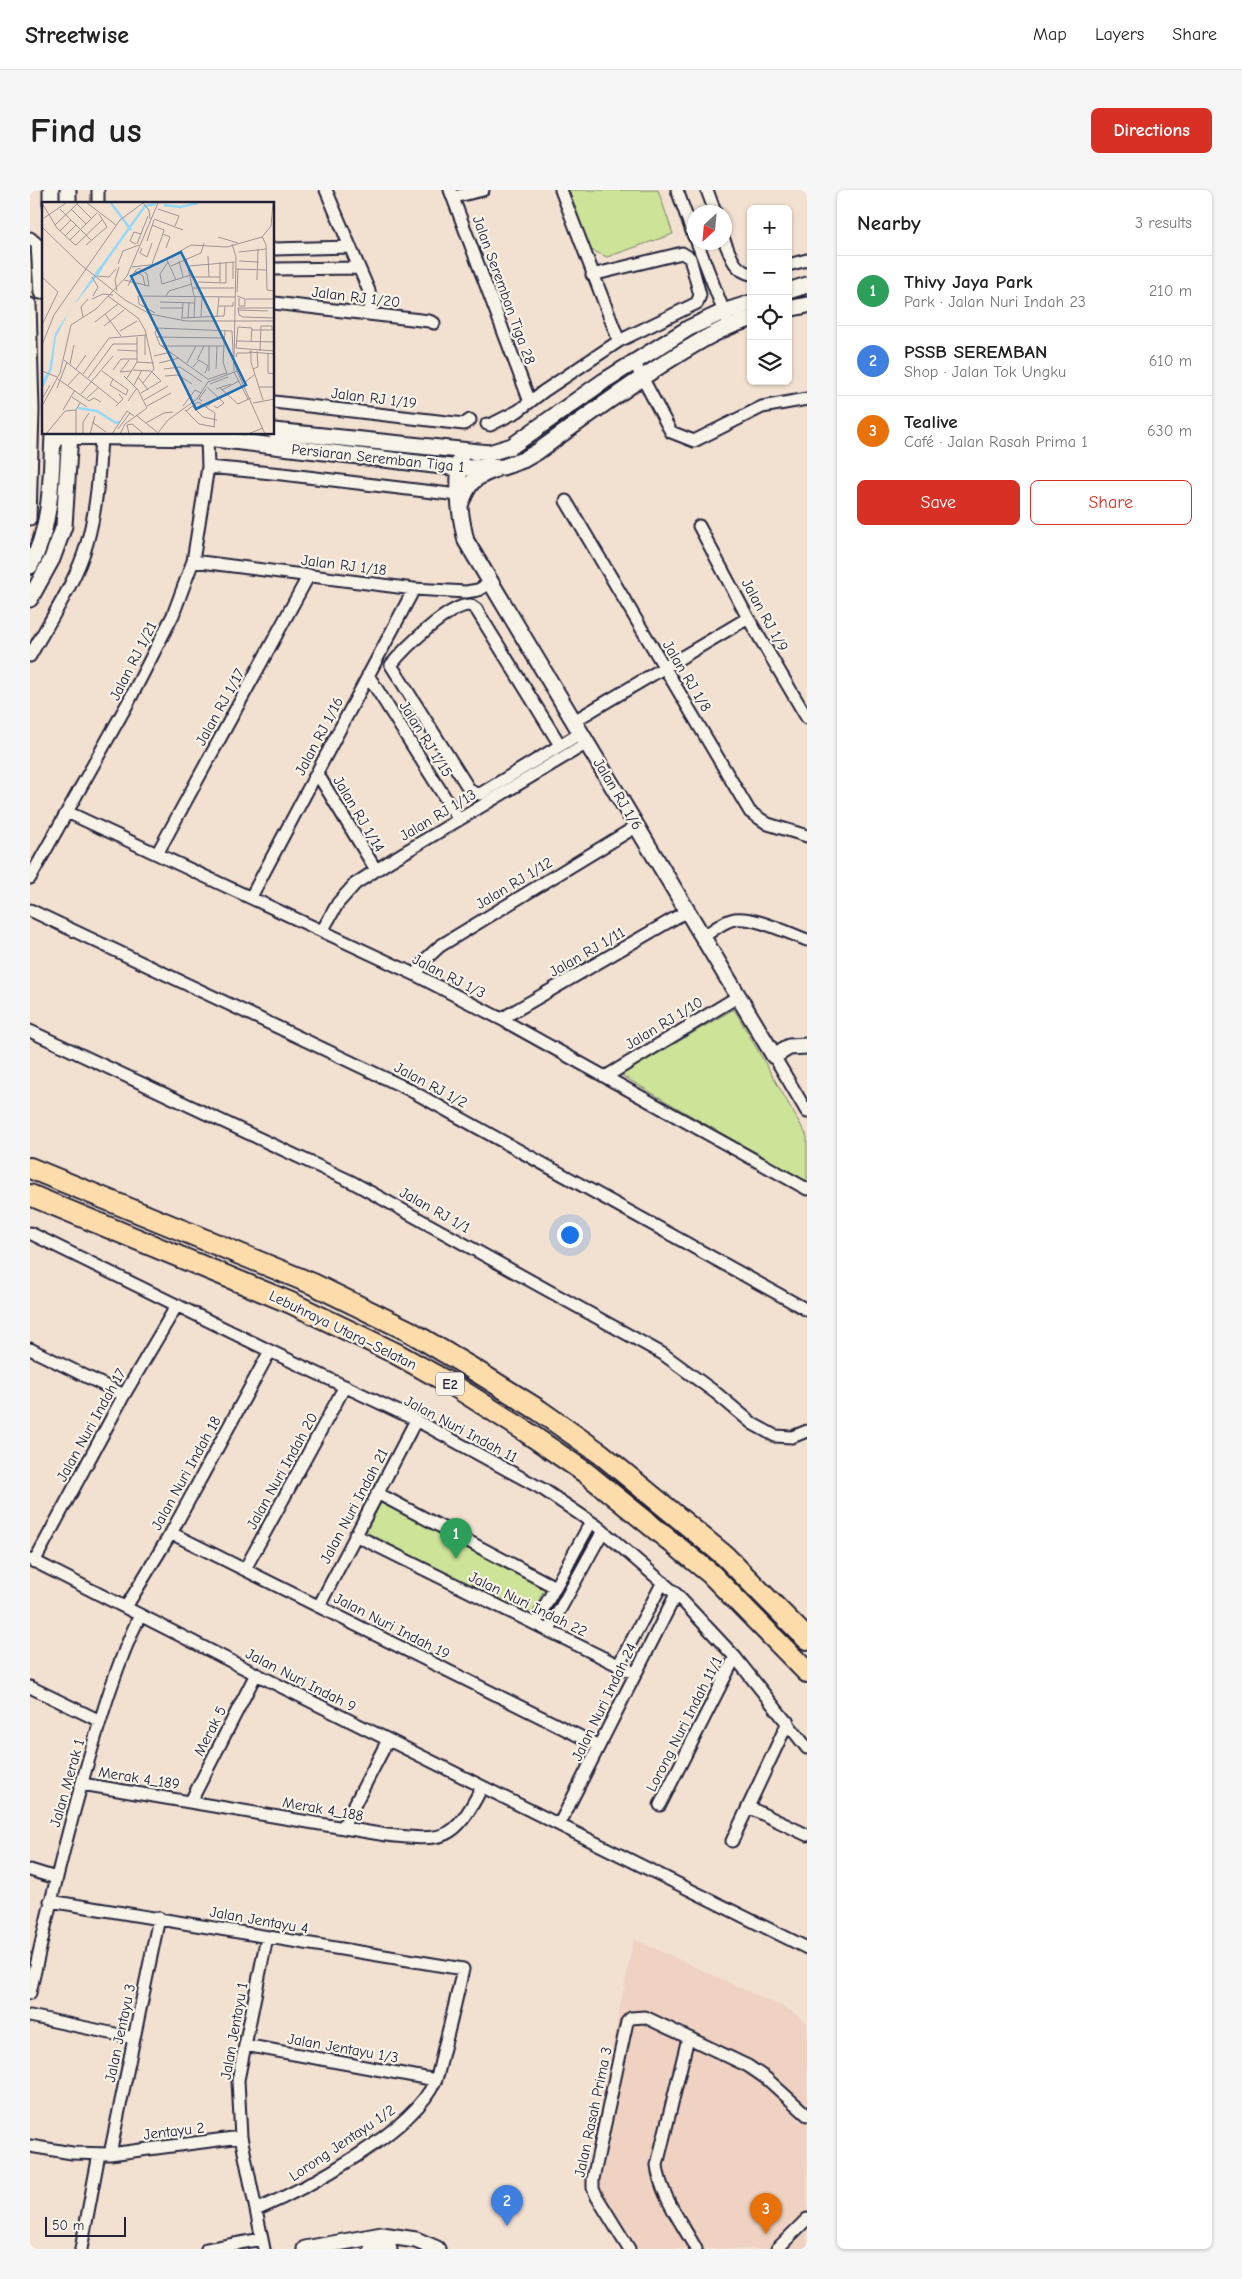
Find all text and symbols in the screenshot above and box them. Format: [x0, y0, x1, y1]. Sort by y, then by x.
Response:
text: Streetwise [25, 21, 129, 49]
text: Map [1033, 24, 1067, 45]
text: Layers [1095, 24, 1144, 45]
text: Share [1172, 24, 1217, 45]
button: Directions [1091, 108, 1212, 153]
text: Find us [30, 110, 142, 151]
inset map [42, 202, 275, 435]
north arrow [687, 205, 732, 250]
map controls [747, 205, 792, 385]
button: + [747, 205, 792, 250]
text: Nearby [857, 211, 921, 235]
street label: Jalan Seremban Tiga 28 [469, 213, 539, 367]
text: 3 results [1135, 214, 1192, 232]
button: − [747, 250, 792, 295]
text: Thivy Jaya Park [904, 271, 1033, 293]
text: 1 [870, 282, 876, 300]
text: 210 m [1149, 282, 1192, 300]
street label: Jalan RJ 1/20 [311, 283, 401, 311]
text: Park · Jalan Nuri Indah 23 [904, 293, 1086, 311]
button: locate [747, 295, 792, 340]
button: layers [747, 340, 792, 385]
text: PSSB SEREMBAN [904, 341, 1047, 363]
text: 2 [869, 352, 877, 370]
text: 610 m [1149, 352, 1192, 370]
text: Shop · Jalan Tok Ungku [904, 363, 1066, 381]
street label: Jalan RJ 1/19 [330, 384, 418, 412]
text: Tealive [904, 411, 958, 433]
text: 3 [869, 422, 877, 440]
text: 630 m [1147, 422, 1192, 440]
text: Café · Jalan Rasah Prima 1 [904, 433, 1088, 451]
street label: Persiaran Seremban Tiga 1 [291, 440, 465, 476]
button: Save [857, 480, 1020, 525]
button: Share [1030, 480, 1192, 525]
street label: Jalan RJ 1/18 [300, 551, 388, 579]
street label: Jalan RJ 1/9 [738, 576, 792, 654]
street label: Jalan RJ 1/21 [105, 619, 161, 703]
street label: Jalan RJ 1/8 [659, 637, 715, 715]
street label: Jalan RJ 1/17 [191, 665, 249, 749]
street label: Jalan RJ 1/16 [291, 694, 347, 778]
street label: Jalan RJ 1/15 [396, 698, 456, 780]
street label: Jalan RJ 1/6 [590, 755, 646, 833]
street label: Jalan RJ 1/14 [329, 773, 389, 855]
street label: Jalan RJ 1/13 [397, 785, 479, 845]
street label: Jalan RJ 1/12 [473, 853, 555, 913]
street label: Jalan RJ 1/11 [546, 923, 628, 981]
street label: Jalan RJ 1/3 [409, 950, 489, 1002]
street label: Jalan RJ 1/10 [622, 993, 706, 1053]
street label: Jalan RJ 1/2 [391, 1058, 471, 1112]
street label: Jalan RJ 1/1 [396, 1183, 474, 1237]
your location [557, 1222, 583, 1248]
street label: Lebuhraya Utara–Selatan [266, 1286, 420, 1374]
street label: Jalan Nuri Indah 17 [52, 1365, 130, 1485]
road number: E2 [436, 1372, 464, 1396]
street label: Jalan Nuri Indah 11 [401, 1392, 521, 1466]
street label: Jalan Nuri Indah 20 [242, 1409, 322, 1533]
street label: Jalan Nuri Indah 18 [147, 1413, 225, 1533]
street label: Jalan Nuri Indah 21 [316, 1445, 392, 1567]
pin: 1 [440, 1518, 472, 1559]
street label: Jalan Nuri Indah 22 [466, 1568, 590, 1640]
street label: Jalan Nuri Indah 19 [331, 1589, 453, 1663]
street label: Jalan Nuri Indah 24 [568, 1640, 640, 1764]
street label: Jalan Nuri Indah 9 [243, 1644, 359, 1716]
street label: Lorong Nuri Indah 11/1 [642, 1653, 726, 1795]
street label: Merak 5 [190, 1703, 230, 1759]
street label: Jalan Merak 1 [46, 1737, 88, 1829]
street label: Merak 4_189 [97, 1763, 181, 1793]
street label: Merak 4_188 [281, 1793, 365, 1825]
street label: Jalan Jentayu 4 [208, 1902, 310, 1938]
street label: Jalan Jentayu 1 [217, 1981, 251, 2081]
street label: Jalan Jentayu 3 [101, 1982, 139, 2084]
street label: Jalan Jentayu 1/3 [286, 2029, 400, 2067]
street label: Jalan Rasah Prima 3 [570, 2045, 616, 2179]
street label: Lorong Jentayu 1/2 [286, 2101, 398, 2185]
street label: Jentayu 2 [142, 2118, 206, 2144]
pin: 2 [491, 2185, 523, 2226]
pin: 3 [750, 2193, 782, 2234]
scale bar [45, 2214, 126, 2237]
text: 50 m [52, 2217, 84, 2234]

